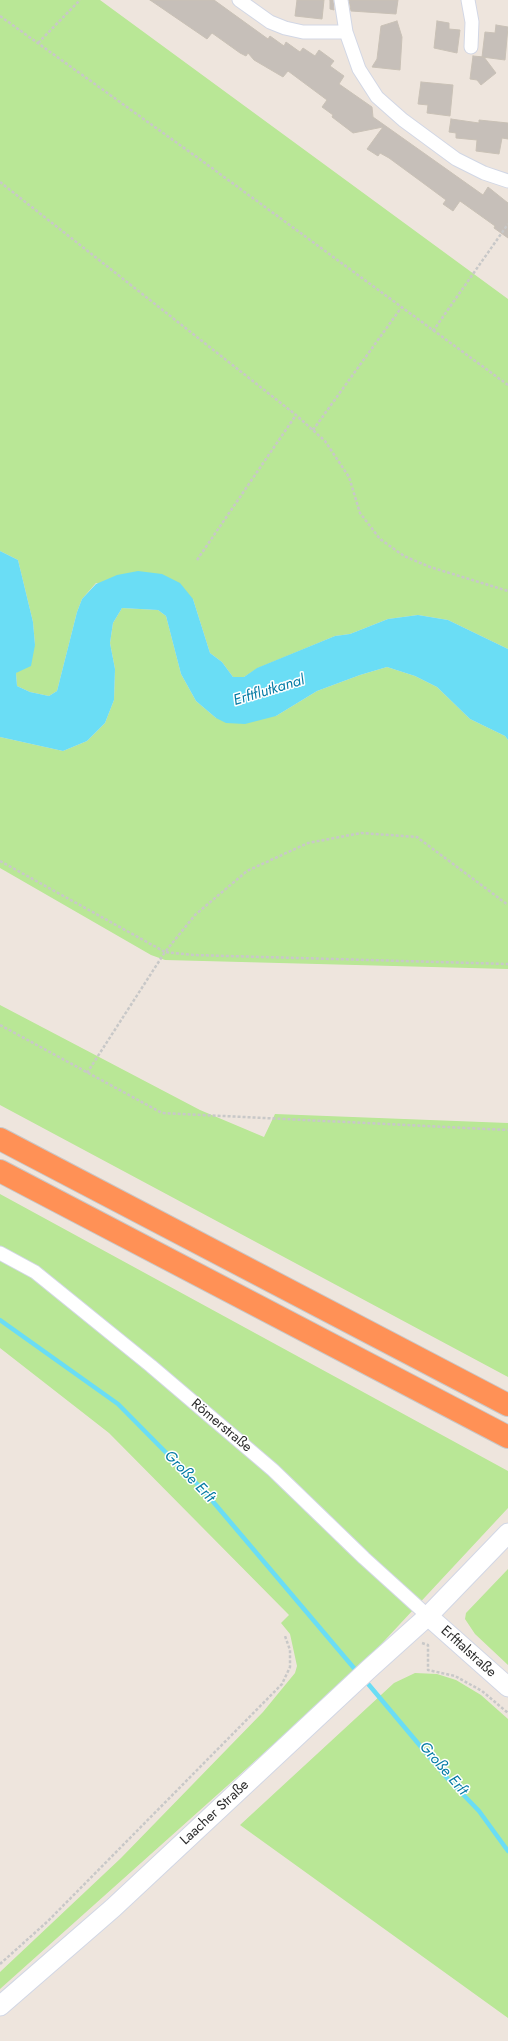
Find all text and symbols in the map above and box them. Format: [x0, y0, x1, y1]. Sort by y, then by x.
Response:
water label: Erftflutkanal [231, 672, 307, 710]
street label: Römerstraße [187, 1396, 255, 1456]
water label: Große Erft [160, 1447, 218, 1507]
street label: Erfttalstraße [437, 1623, 499, 1681]
water label: Große Erft [415, 1739, 471, 1799]
street label: Laacher Straße [177, 1777, 253, 1849]

